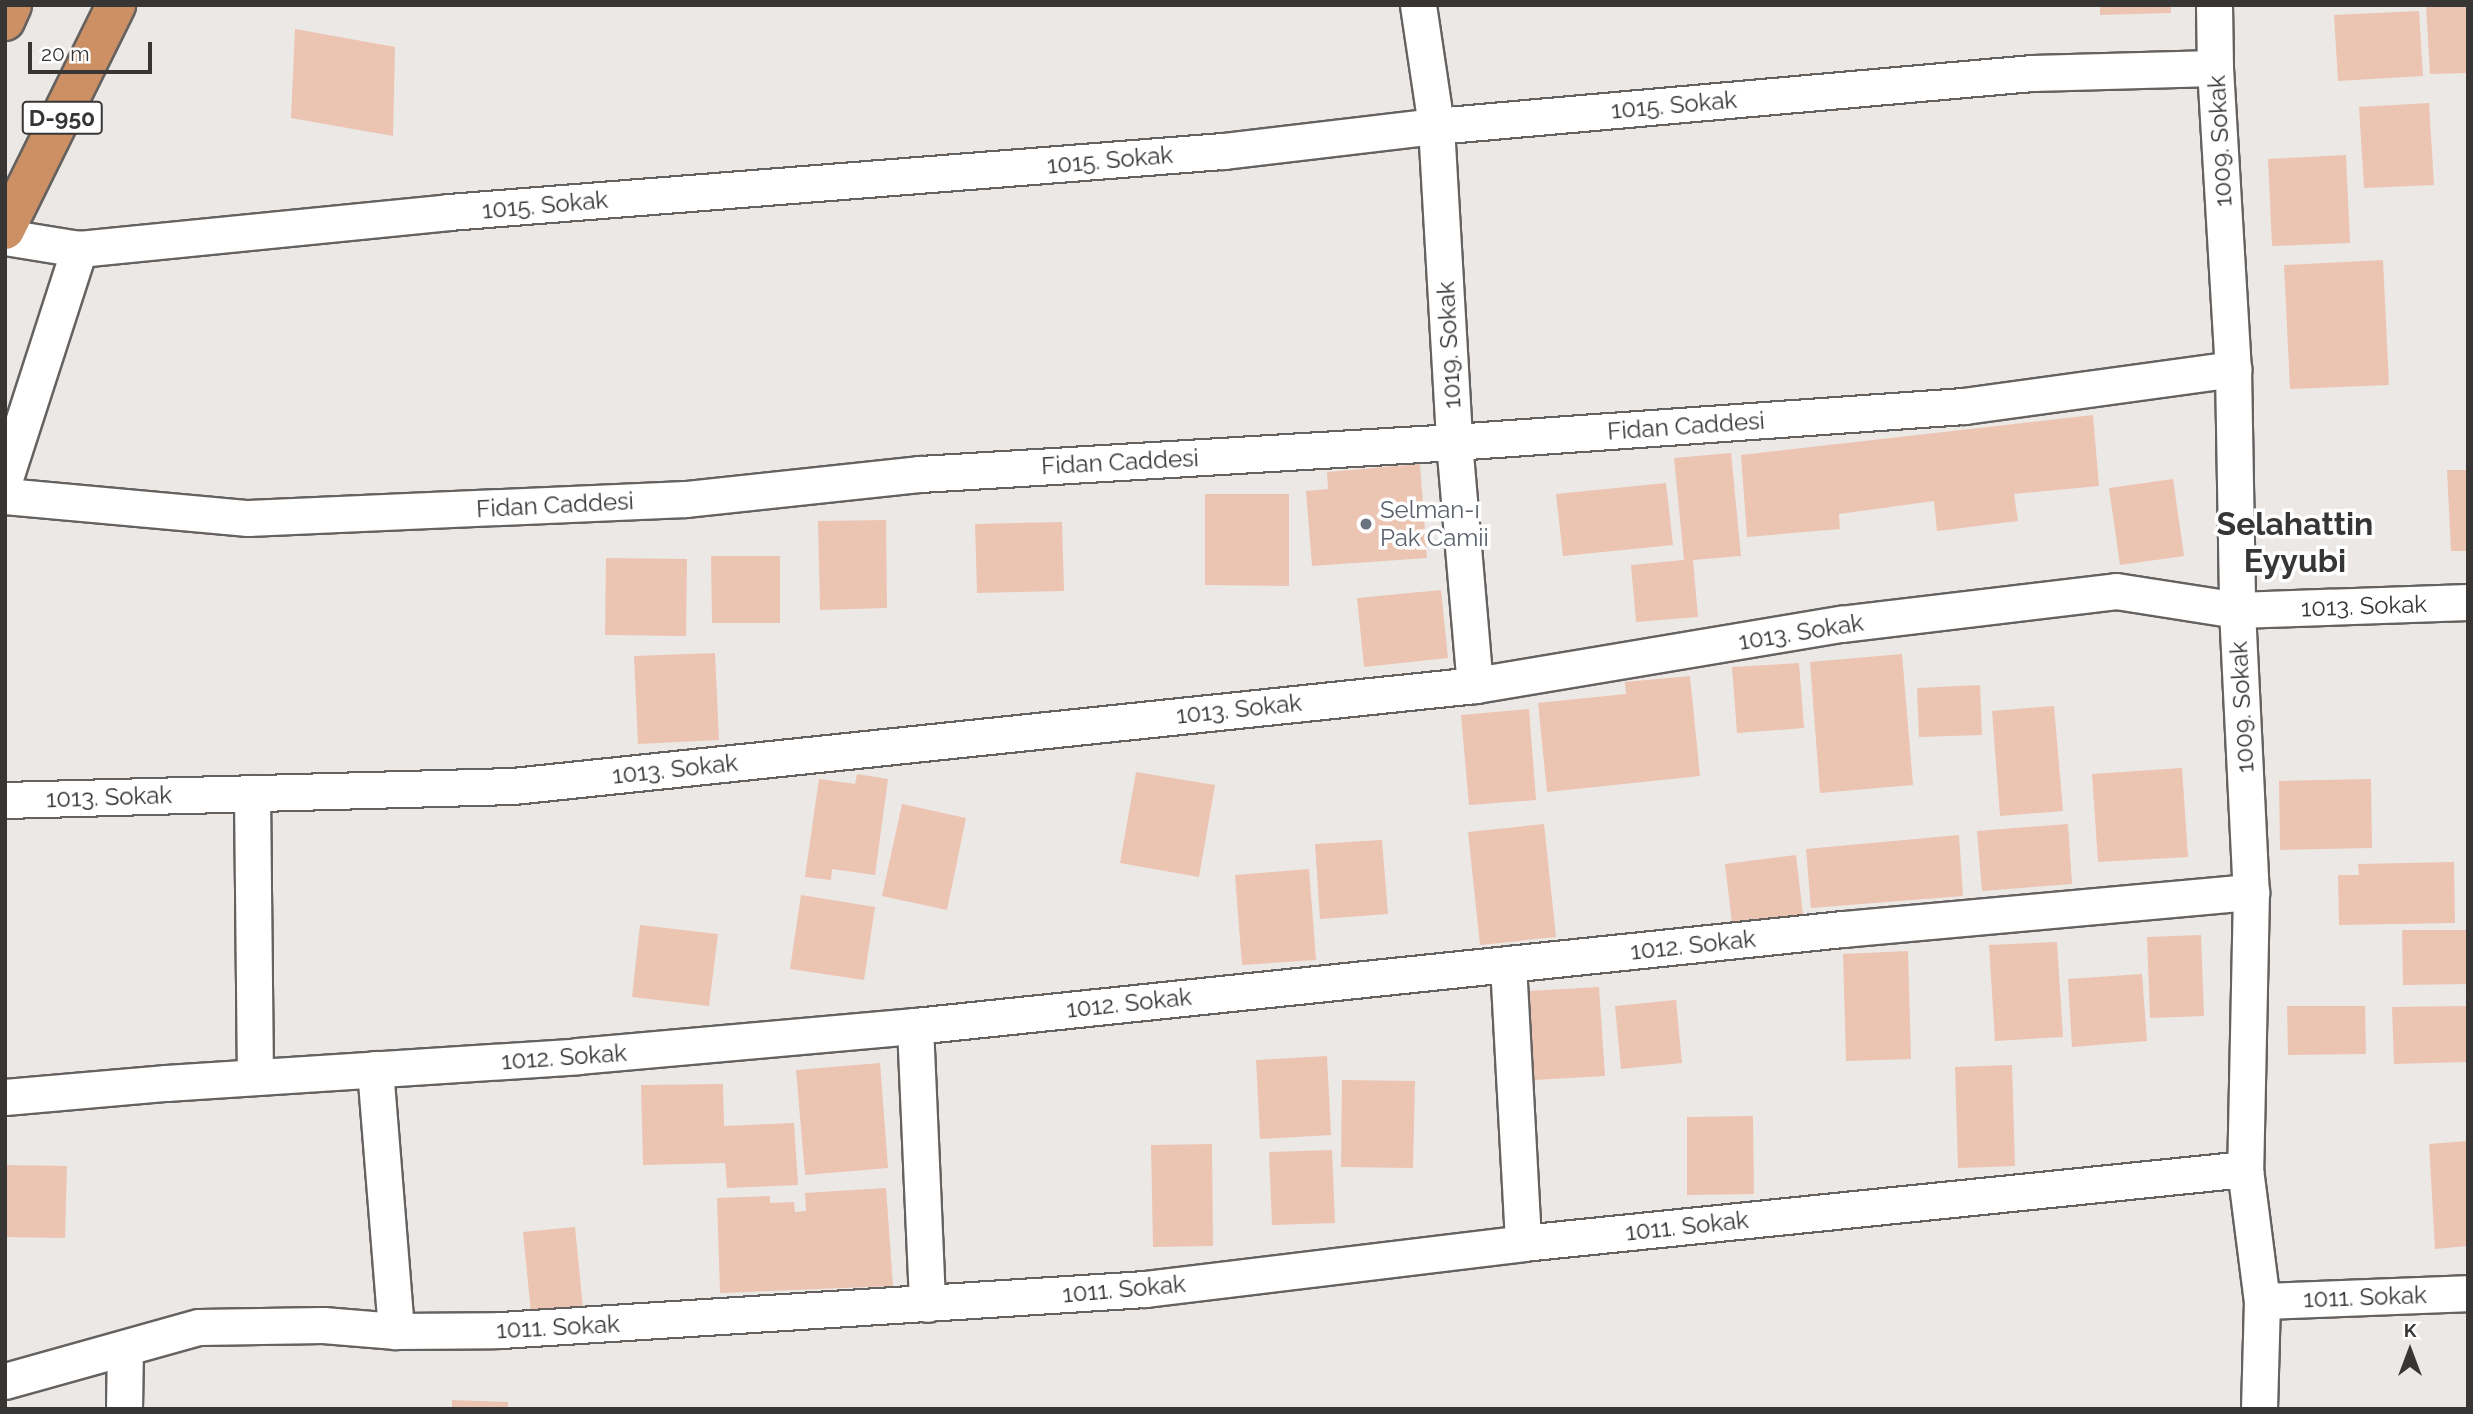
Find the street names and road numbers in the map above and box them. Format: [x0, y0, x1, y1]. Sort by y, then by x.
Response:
street label: 1009. Sokak [2202, 74, 2238, 208]
street label: 1015. Sokak [1610, 85, 1738, 125]
road number: D-950 [22, 99, 102, 138]
street label: 1015. Sokak [1046, 140, 1174, 180]
street label: 1015. Sokak [481, 185, 609, 225]
street label: 1019. Sokak [1431, 281, 1467, 409]
street label: Fidan Caddesi [1606, 406, 1766, 446]
street label: Fidan Caddesi [1040, 443, 1200, 481]
street label: Fidan Caddesi [475, 486, 635, 524]
street label: 1013. Sokak [2301, 589, 2427, 623]
street label: 1013. Sokak [1737, 608, 1865, 656]
street label: 1009. Sokak [2224, 640, 2260, 774]
street label: 1013. Sokak [1175, 688, 1303, 730]
street label: 1013. Sokak [611, 748, 739, 790]
street label: 1013. Sokak [46, 780, 172, 814]
street label: 1012. Sokak [1629, 924, 1757, 966]
street label: 1012. Sokak [1065, 982, 1193, 1024]
street label: 1012. Sokak [500, 1038, 628, 1076]
street label: 1011. Sokak [1624, 1205, 1750, 1247]
street label: 1011. Sokak [1061, 1269, 1187, 1309]
street label: 1011. Sokak [2303, 1280, 2427, 1314]
street label: 1011. Sokak [496, 1309, 620, 1345]

